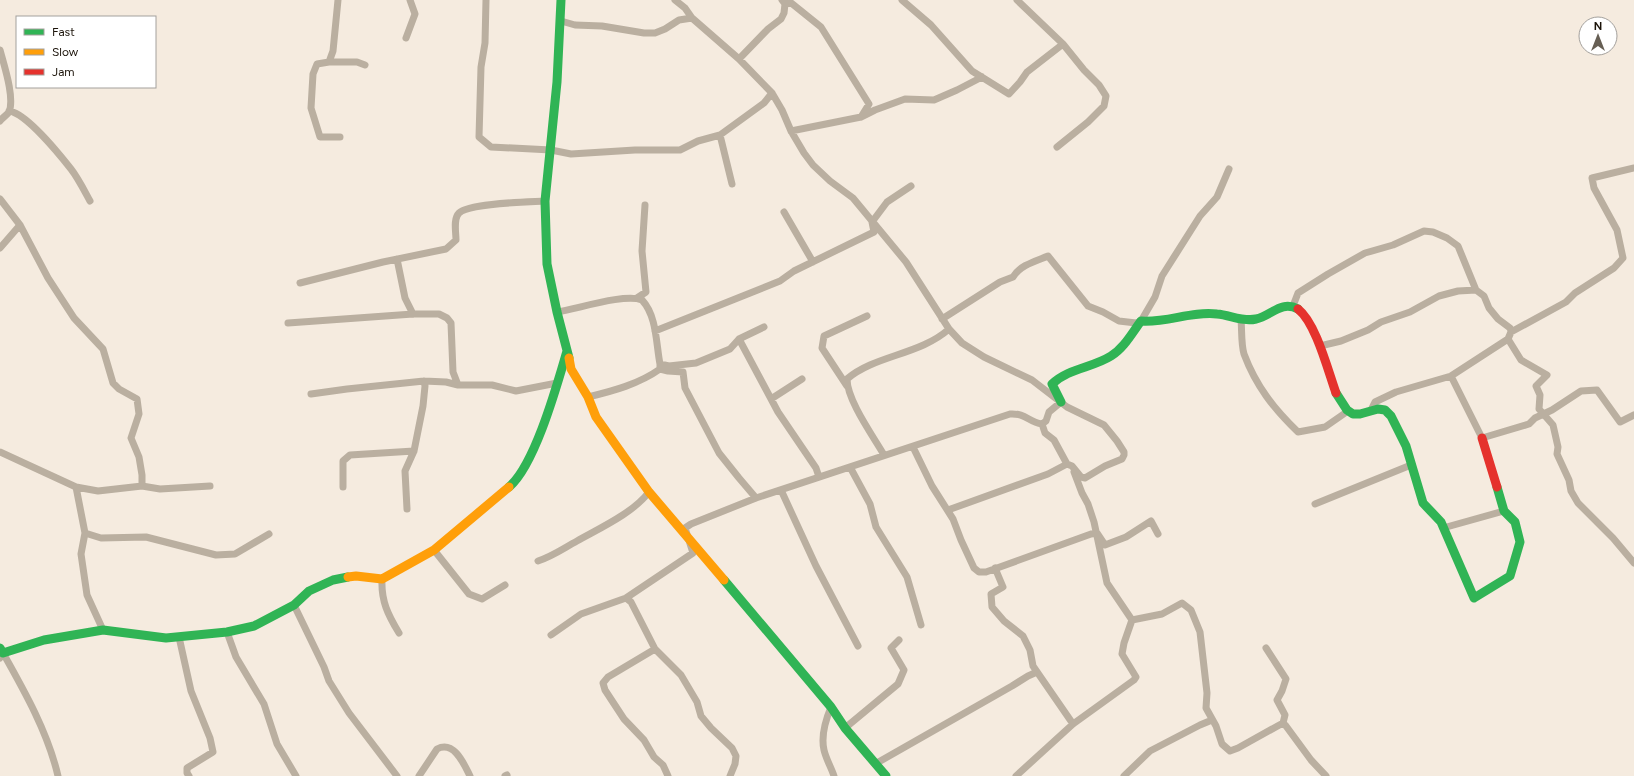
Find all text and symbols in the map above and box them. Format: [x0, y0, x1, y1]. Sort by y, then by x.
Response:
legend [16, 16, 156, 88]
north arrow [1578, 16, 1618, 56]
text: N [1594, 20, 1602, 33]
text: Fast [52, 25, 75, 39]
text: Slow [52, 45, 79, 59]
text: Jam [52, 65, 75, 79]

